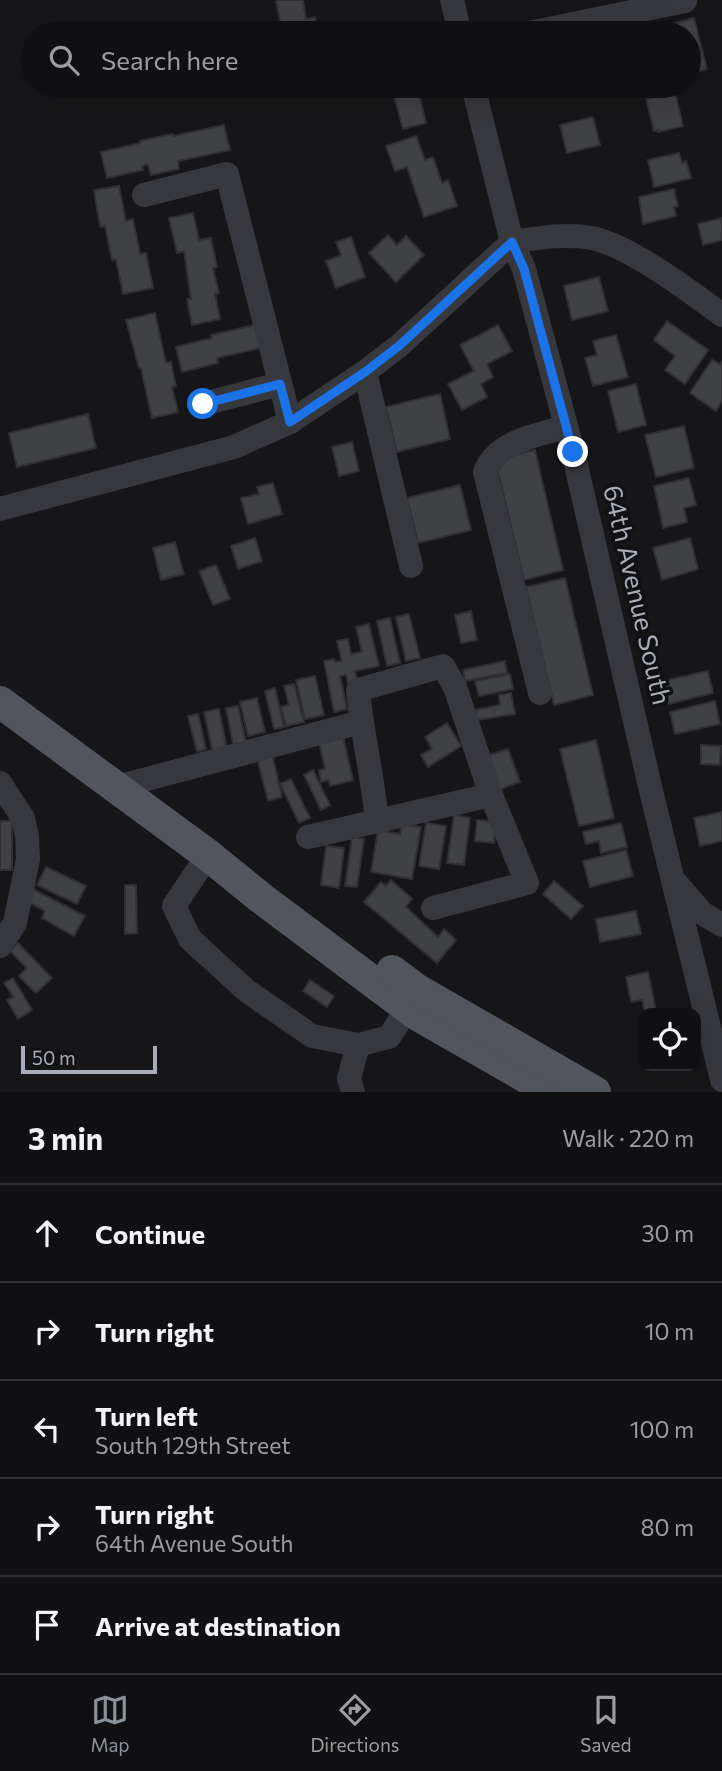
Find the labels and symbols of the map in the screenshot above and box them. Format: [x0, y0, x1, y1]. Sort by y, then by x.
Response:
route start [187, 388, 218, 419]
route end [557, 436, 588, 467]
street label: 64th Avenue South [598, 482, 679, 707]
scale bar [21, 1043, 158, 1075]

